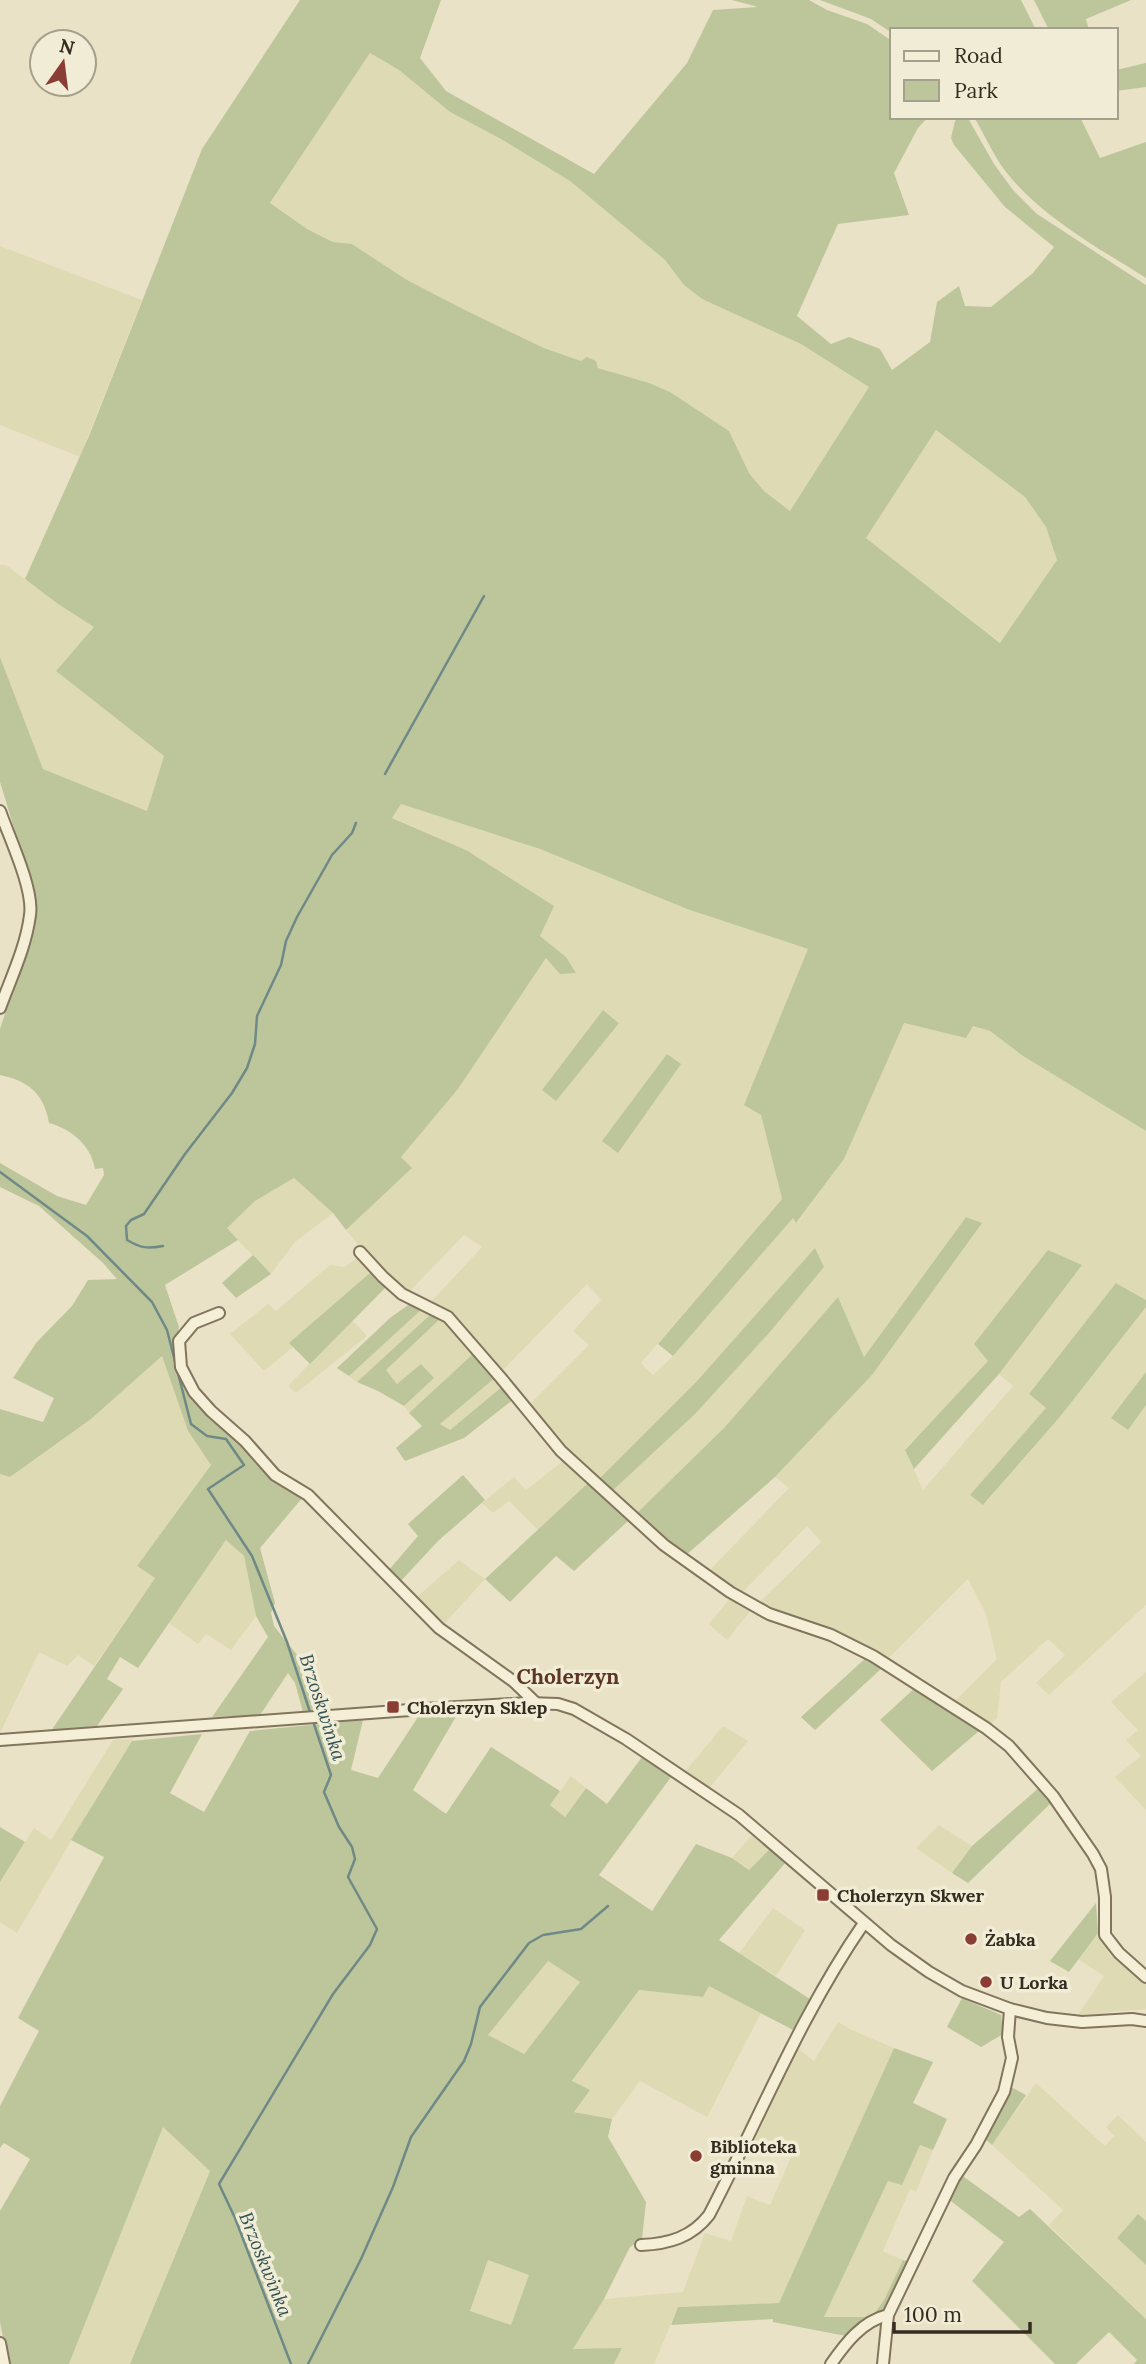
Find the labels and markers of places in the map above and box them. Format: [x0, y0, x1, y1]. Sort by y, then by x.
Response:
place label: Cholerzyn Sklep [407, 1696, 548, 1719]
marker: Cholerzyn Sklep [385, 1699, 401, 1715]
place label: Cholerzyn Skwer [837, 1884, 984, 1907]
marker: Cholerzyn Skwer [815, 1887, 831, 1903]
place label: Żabka [985, 1928, 1036, 1951]
marker: Żabka [963, 1931, 979, 1947]
place label: U Lorka [1000, 1971, 1069, 1994]
marker: U Lorka [978, 1974, 994, 1990]
place label: Biblioteka gminna [710, 2135, 797, 2179]
marker: Biblioteka gminna [688, 2148, 704, 2164]

